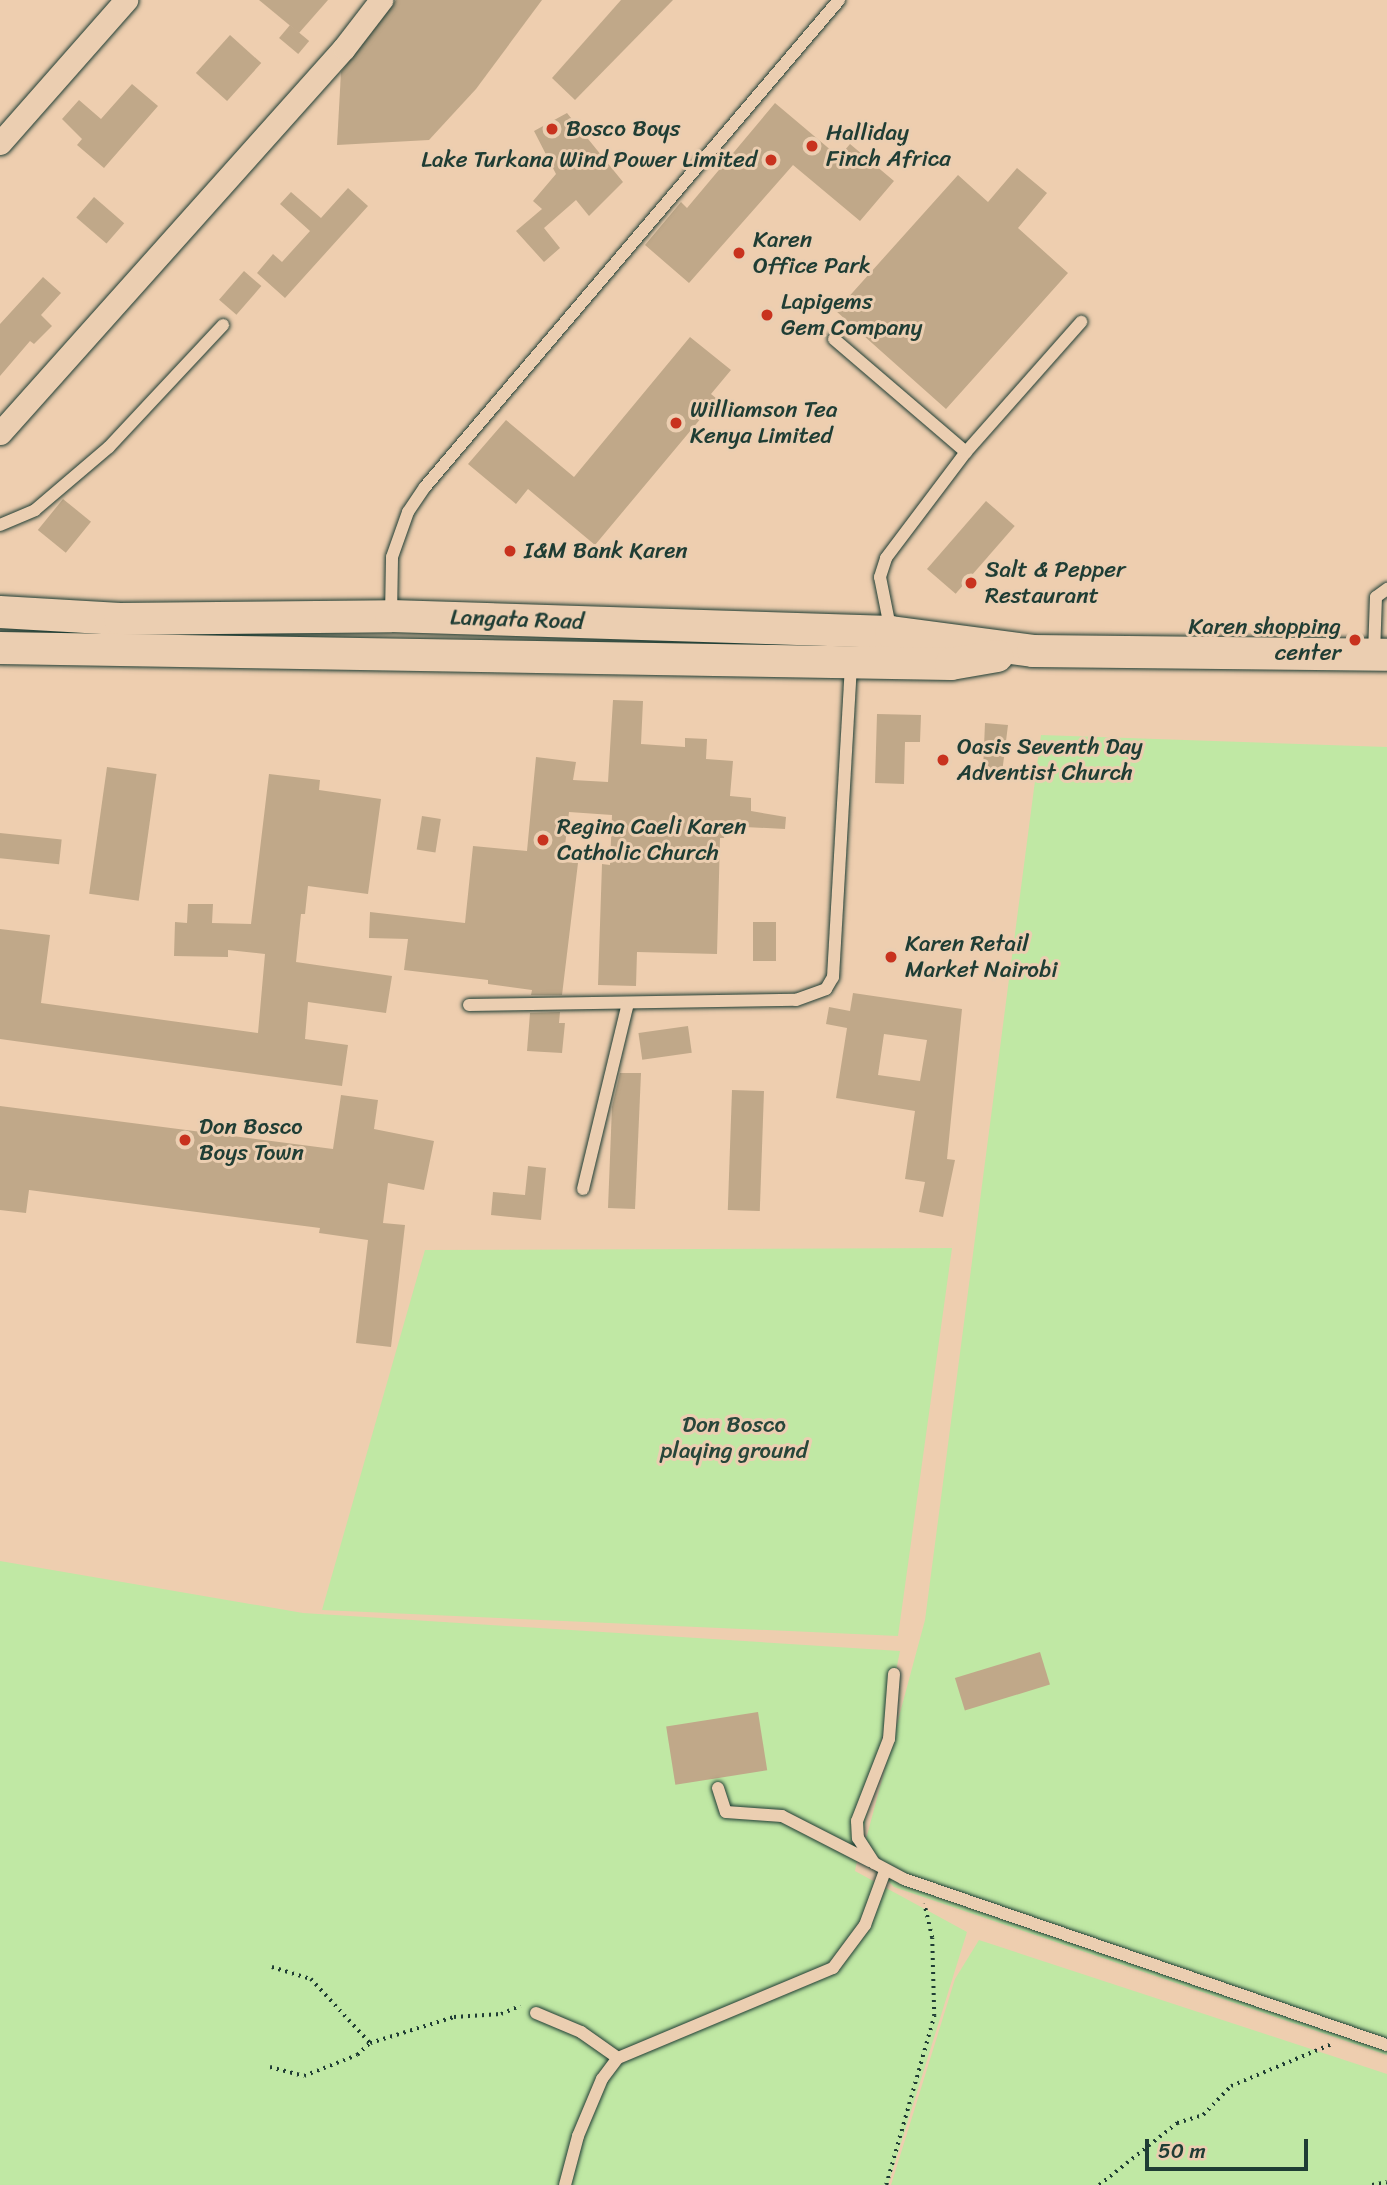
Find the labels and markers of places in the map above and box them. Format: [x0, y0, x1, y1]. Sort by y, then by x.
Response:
place label: Bosco Boys [566, 115, 681, 143]
place label: Halliday Finch Africa [826, 119, 951, 173]
marker: Bosco Boys [544, 121, 560, 137]
marker: Halliday Finch Africa [804, 138, 820, 154]
place label: Lake Turkana Wind Power Limited [421, 146, 757, 174]
marker: Lake Turkana Wind Power Limited [763, 152, 779, 168]
place label: Karen Office Park [753, 226, 871, 280]
marker: Karen Office Park [731, 245, 747, 261]
place label: Lapigems Gem Company [781, 288, 923, 342]
marker: Lapigems Gem Company [759, 307, 775, 323]
place label: Williamson Tea Kenya Limited [690, 396, 837, 450]
marker: Williamson Tea Kenya Limited [668, 415, 684, 431]
place label: I&M Bank Karen [524, 537, 688, 565]
marker: I&M Bank Karen [502, 543, 518, 559]
place label: Salt & Pepper Restaurant [985, 556, 1125, 610]
marker: Salt & Pepper Restaurant [963, 575, 979, 591]
place label: Karen shopping center [1187, 613, 1341, 667]
marker: Karen shopping center [1347, 632, 1363, 648]
place label: Oasis Seventh Day Adventist Church [957, 733, 1143, 787]
marker: Oasis Seventh Day Adventist Church [935, 752, 951, 768]
place label: Regina Caeli Karen Catholic Church [557, 813, 746, 867]
marker: Regina Caeli Karen Catholic Church [535, 832, 551, 848]
place label: Karen Retail Market Nairobi [905, 930, 1057, 984]
marker: Karen Retail Market Nairobi [883, 949, 899, 965]
place label: Don Bosco Boys Town [199, 1113, 304, 1167]
marker: Don Bosco Boys Town [177, 1132, 193, 1148]

